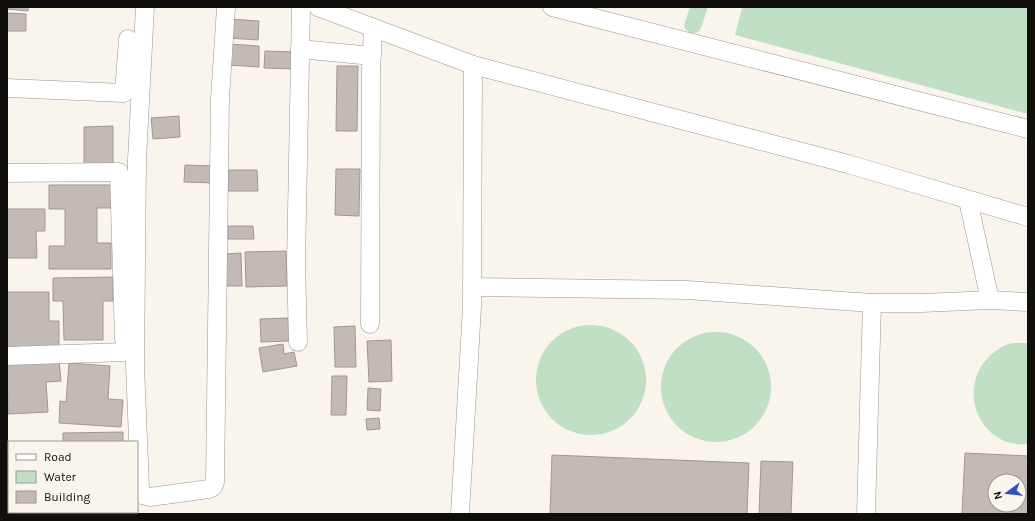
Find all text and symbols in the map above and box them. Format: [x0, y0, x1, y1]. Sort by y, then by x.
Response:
legend [8, 441, 138, 513]
text: Road [44, 450, 72, 464]
text: Water [44, 470, 77, 484]
north arrow [987, 473, 1027, 513]
text: Building [44, 490, 91, 504]
text: N [991, 490, 1005, 501]

